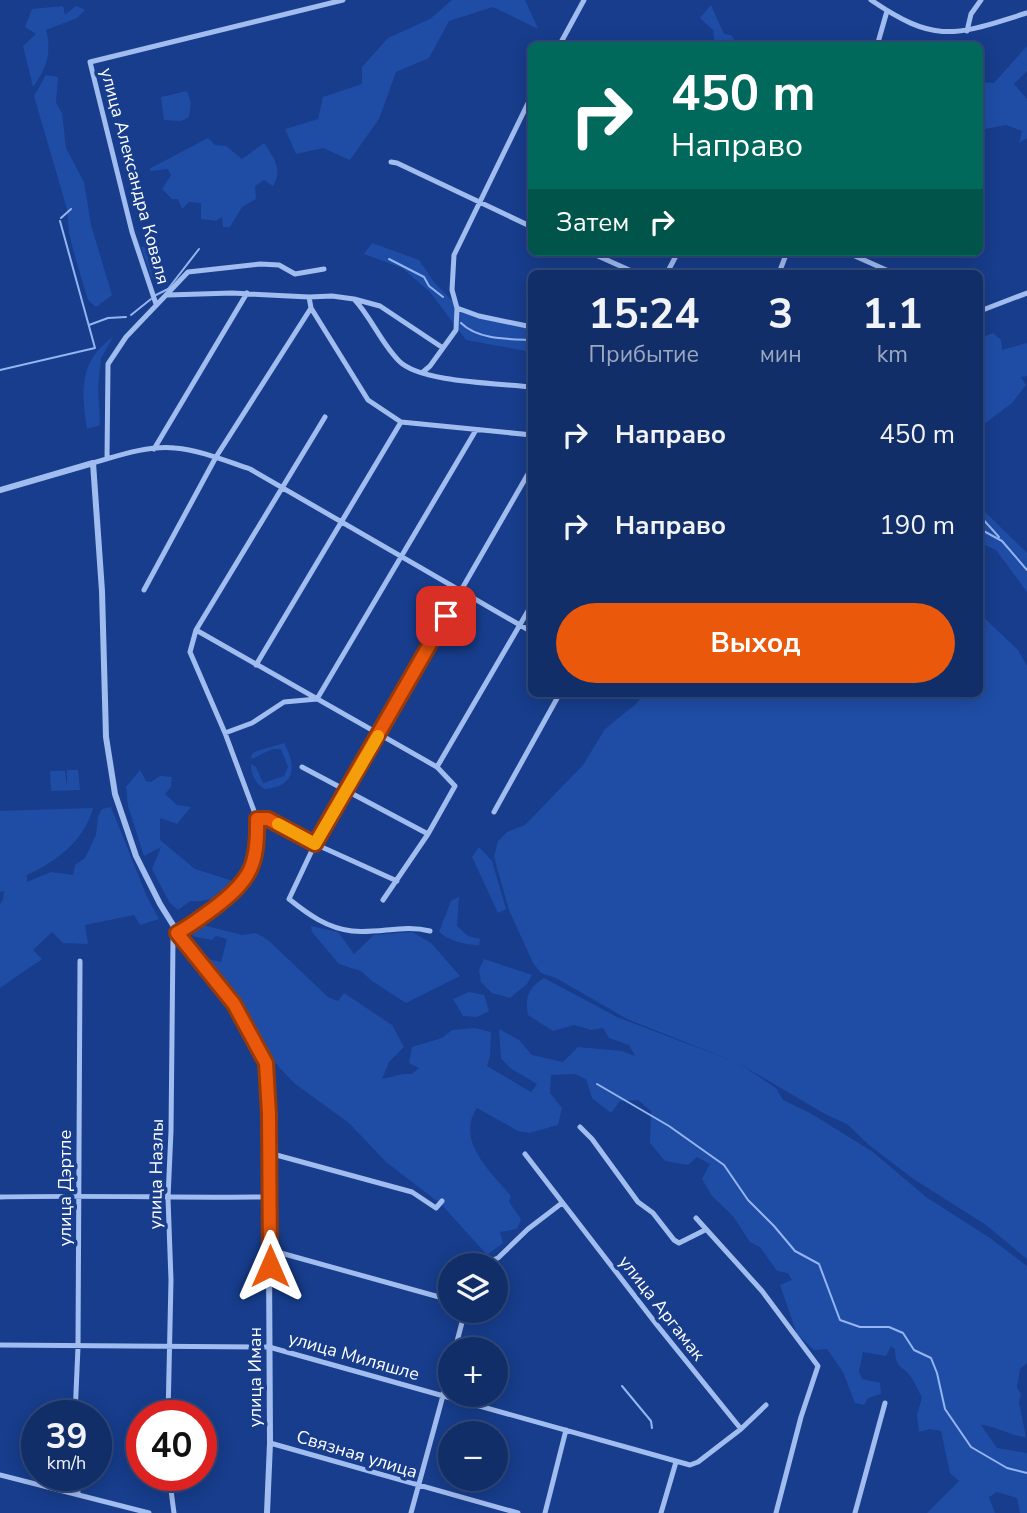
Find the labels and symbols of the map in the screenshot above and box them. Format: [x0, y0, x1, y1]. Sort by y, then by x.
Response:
street label: улица Александра Коваля [95, 65, 175, 287]
pin [416, 586, 476, 646]
street label: улица Назлы [143, 1118, 169, 1230]
street label: улица Дэртле [53, 1130, 77, 1246]
position arrow [233, 1229, 307, 1303]
street label: улица Аргамак [613, 1250, 711, 1366]
street label: улица Миляшле [286, 1326, 422, 1386]
street label: улица Иман [243, 1327, 267, 1427]
speed limit sign: 40 [126, 1400, 217, 1491]
street label: Связная улица [294, 1424, 420, 1484]

